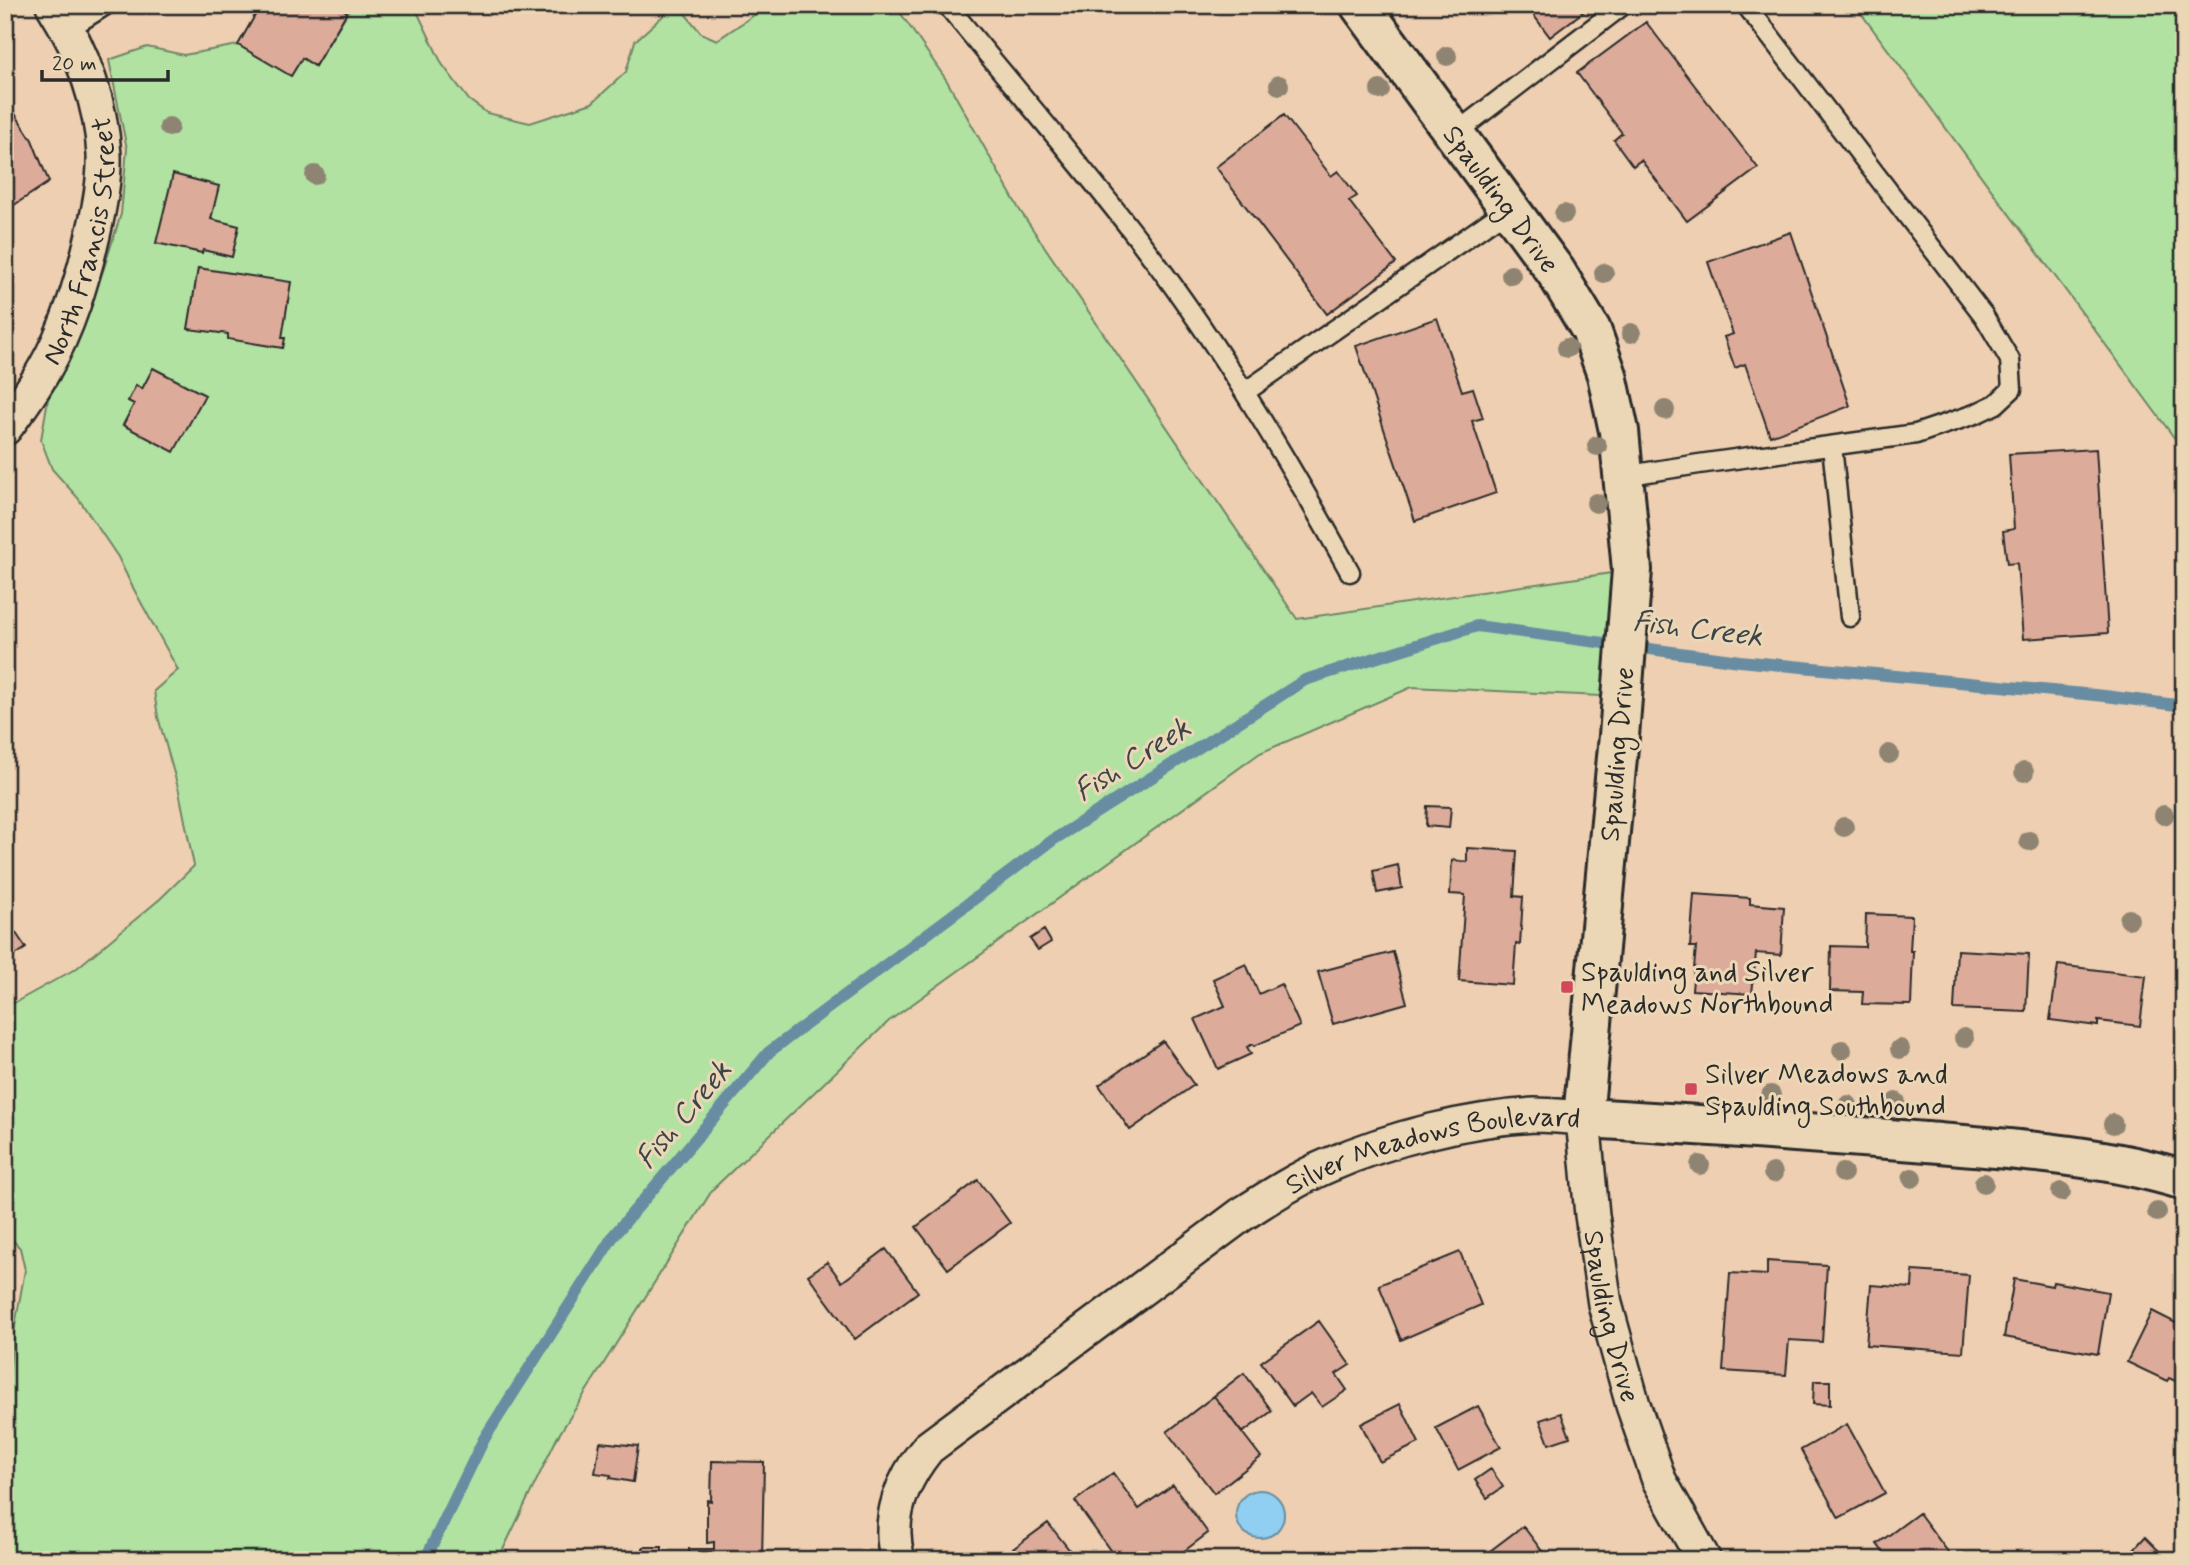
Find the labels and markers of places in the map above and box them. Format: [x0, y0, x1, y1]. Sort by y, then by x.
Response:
place label: Spaulding and Silver Meadows Northbound [1581, 955, 1833, 1024]
marker: Spaulding and Silver Meadows Northbound [1559, 979, 1575, 995]
place label: Silver Meadows and Spaulding Southbound [1705, 1057, 1948, 1128]
marker: Silver Meadows and Spaulding Southbound [1683, 1081, 1699, 1097]

